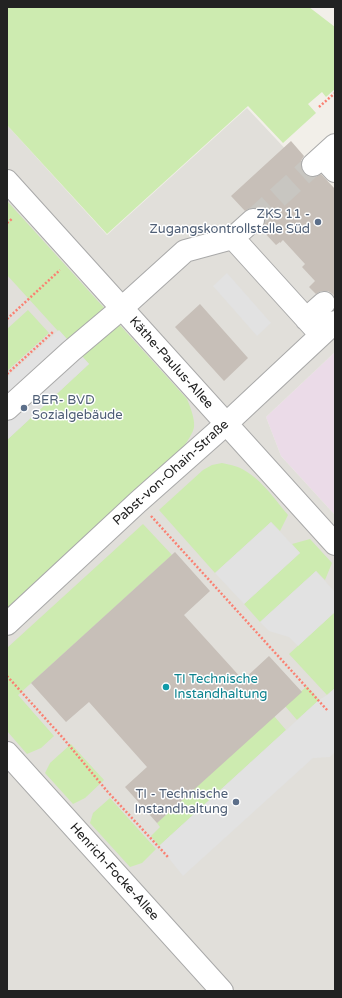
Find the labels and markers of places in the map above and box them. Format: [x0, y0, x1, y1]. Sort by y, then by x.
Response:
place label: ZKS 11 - Zugangskontrollstelle Süd [150, 207, 310, 238]
marker: ZKS 11 - Zugangskontrollstelle Süd [313, 217, 323, 227]
place label: BER- BVD Sozialgebäude [32, 393, 123, 424]
marker: BER- BVD Sozialgebäude [19, 403, 29, 413]
place label: TI Technische Instandhaltung [174, 672, 268, 703]
marker: TI Technische Instandhaltung [161, 682, 171, 692]
place label: TI - Technische Instandhaltung [134, 787, 228, 818]
marker: TI - Technische Instandhaltung [231, 797, 241, 807]

